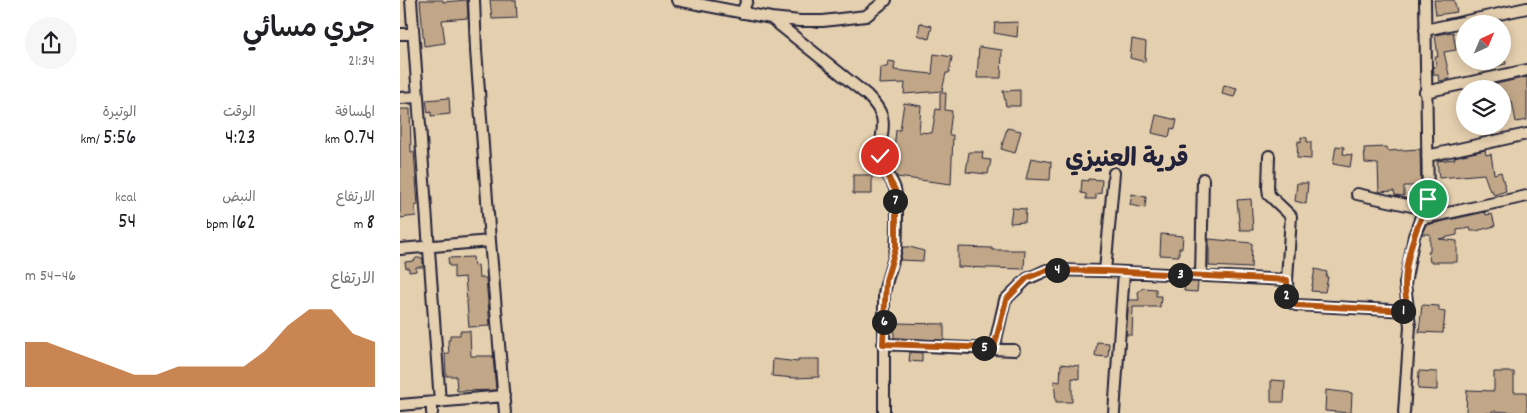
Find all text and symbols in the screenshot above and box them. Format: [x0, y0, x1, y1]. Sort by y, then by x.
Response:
text: جري مسائي [242, 11, 375, 51]
north arrow [1456, 15, 1511, 70]
map controls [1456, 15, 1511, 135]
button: share [25, 17, 77, 69]
text: 21:34 [348, 50, 375, 73]
button: layers [1456, 80, 1511, 135]
text: الوتيرة [103, 103, 136, 123]
text: الوقت [223, 103, 256, 123]
text: المسافة [335, 103, 375, 123]
text: 5:56 [103, 124, 136, 154]
text: 4:23 [225, 124, 256, 154]
text: 0.74 [343, 124, 375, 154]
text: /km [81, 130, 103, 150]
text: km [325, 130, 343, 150]
pin [859, 135, 901, 177]
icon: check [866, 142, 894, 170]
district label: قرية العنيزي [1065, 143, 1189, 179]
pin [1407, 178, 1449, 220]
icon: arrive [1414, 185, 1442, 213]
text: kcal [115, 188, 136, 208]
text: النبض [222, 188, 256, 208]
text: الارتفاع [336, 188, 375, 208]
pin: 7 [882, 188, 908, 214]
text: 7 [893, 191, 898, 211]
text: 54 [118, 208, 136, 238]
text: 162 [232, 209, 256, 239]
text: 8 [367, 209, 375, 239]
text: bpm [206, 215, 232, 235]
text: m [354, 215, 367, 235]
pin: 4 [1044, 258, 1070, 282]
text: 4 [1055, 260, 1060, 280]
pin: 3 [1168, 262, 1192, 288]
text: 46–54 m [25, 265, 76, 288]
text: 3 [1177, 265, 1184, 285]
text: الارتفاع [330, 268, 375, 291]
pin: 2 [1274, 284, 1298, 308]
text: 2 [1283, 286, 1290, 306]
pin: 1 [1390, 298, 1416, 324]
text: 1 [1402, 301, 1405, 321]
pin: 6 [872, 310, 896, 334]
text: 6 [881, 312, 888, 332]
pin: 5 [972, 336, 996, 360]
text: 5 [981, 338, 988, 358]

